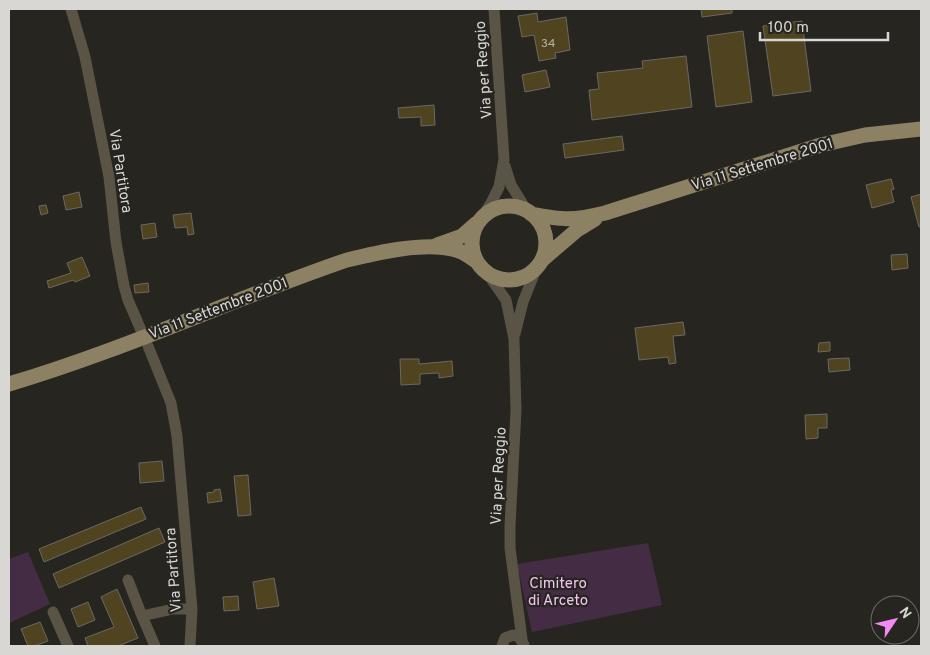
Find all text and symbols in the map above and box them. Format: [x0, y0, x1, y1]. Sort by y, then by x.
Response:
scale bar [760, 10, 888, 42]
text: 100 m [768, 19, 809, 38]
street label: Via per Reggio [472, 20, 497, 120]
house number: 34 [541, 36, 555, 52]
street label: Via Partitora [104, 128, 136, 215]
street label: Via 11 Settembre 2001 [689, 135, 836, 196]
street label: Via 11 Settembre 2001 [146, 274, 291, 345]
street label: Via per Reggio [487, 427, 512, 526]
street label: Via Partitora [162, 527, 187, 613]
park label: Cimitero di Arceto [528, 575, 588, 611]
north arrow [870, 595, 920, 645]
text: N [895, 604, 914, 622]

